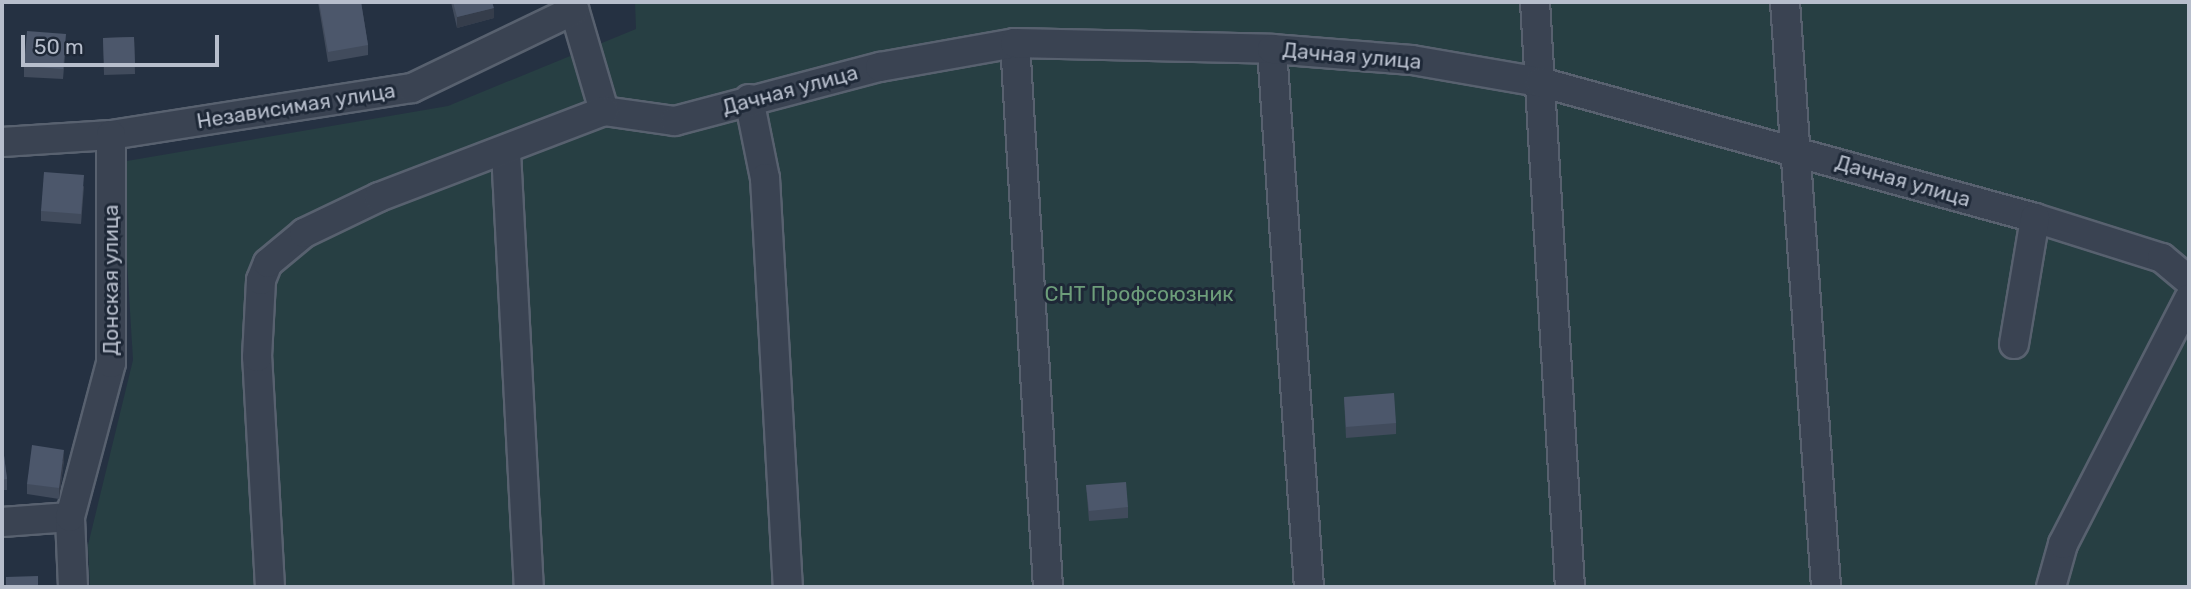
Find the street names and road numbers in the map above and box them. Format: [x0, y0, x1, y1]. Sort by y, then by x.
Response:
street label: Дачная улица [1281, 37, 1423, 75]
street label: Дачная улица [719, 60, 861, 120]
street label: Независимая улица [195, 78, 397, 134]
street label: Дачная улица [1833, 150, 1973, 212]
street label: Донская улица [98, 204, 124, 356]

